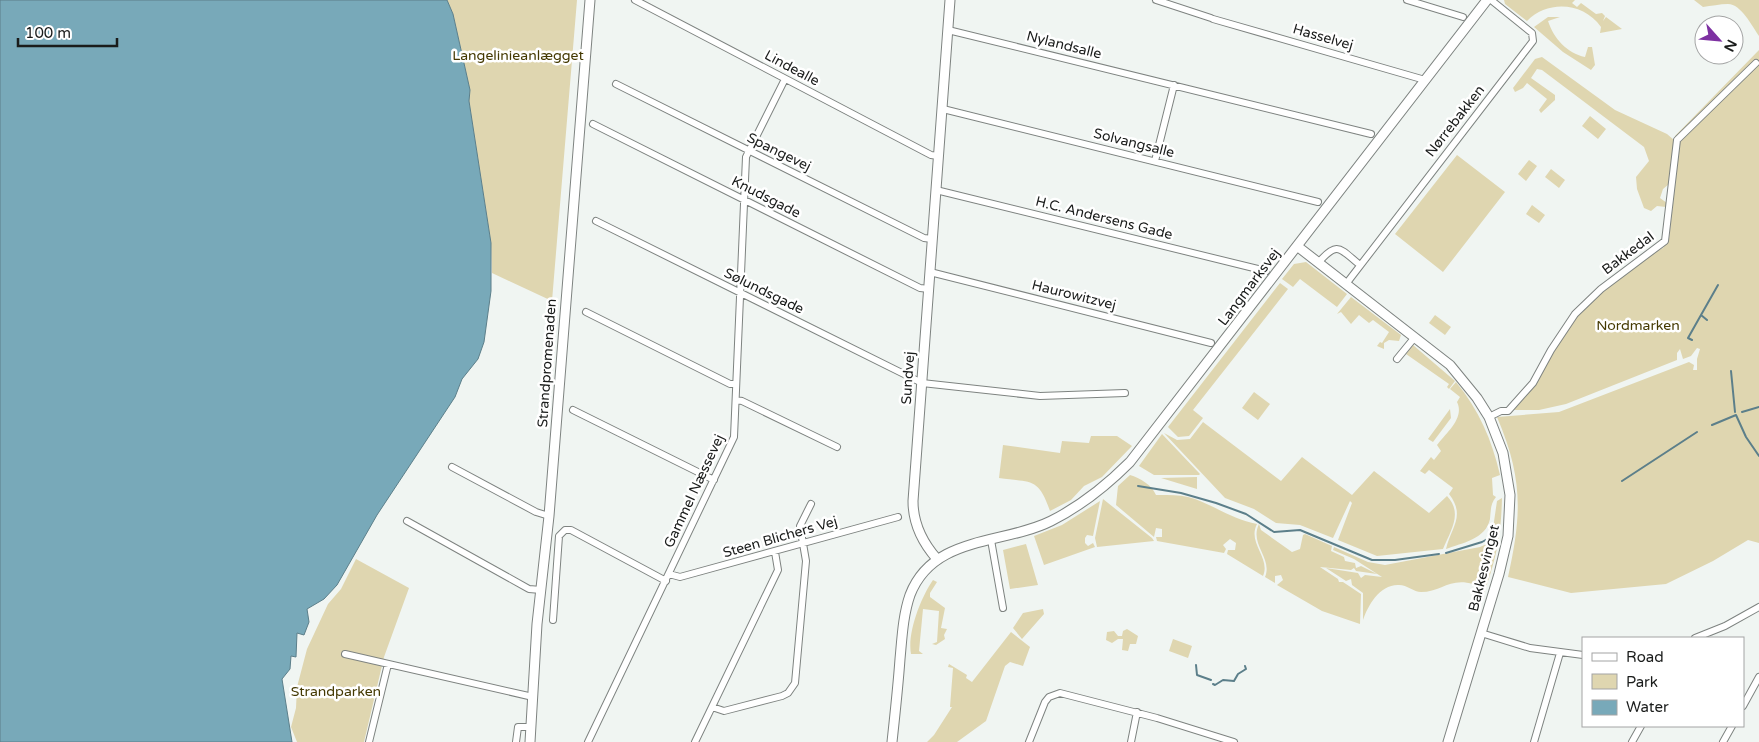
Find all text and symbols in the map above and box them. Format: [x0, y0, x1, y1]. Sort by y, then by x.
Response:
scale bar [18, 15, 116, 47]
north arrow [1694, 15, 1744, 65]
street label: Hasselvej [1291, 20, 1355, 54]
text: 100 m [25, 24, 71, 42]
street label: Nylandsalle [1025, 27, 1103, 63]
text: N [1720, 37, 1740, 55]
park label: Langelinieanlægget [452, 47, 584, 64]
street label: Lindealle [762, 47, 822, 90]
street label: Nørrebakken [1422, 82, 1488, 160]
street label: Solvangsalle [1092, 125, 1176, 161]
street label: Spangevej [744, 129, 814, 175]
street label: Knudsgade [729, 172, 804, 222]
street label: H.C. Andersens Gade [1034, 193, 1174, 243]
street label: Bakkedal [1599, 228, 1657, 278]
street label: Langmarksvej [1214, 245, 1284, 329]
street label: Sølundsgade [721, 264, 807, 318]
street label: Haurowitzvej [1030, 276, 1118, 314]
street label: Strandpromenaden [534, 298, 560, 428]
park label: Nordmarken [1596, 317, 1680, 334]
street label: Sundvej [898, 351, 918, 405]
street label: Gammel Næssevej [660, 432, 728, 550]
street label: Steen Blichers Vej [721, 513, 839, 561]
street label: Bakkesvinget [1465, 522, 1503, 613]
legend [1582, 637, 1744, 727]
text: Road [1626, 648, 1664, 666]
text: Park [1626, 673, 1658, 691]
park label: Strandparken [291, 683, 381, 700]
text: Water [1626, 698, 1669, 716]

